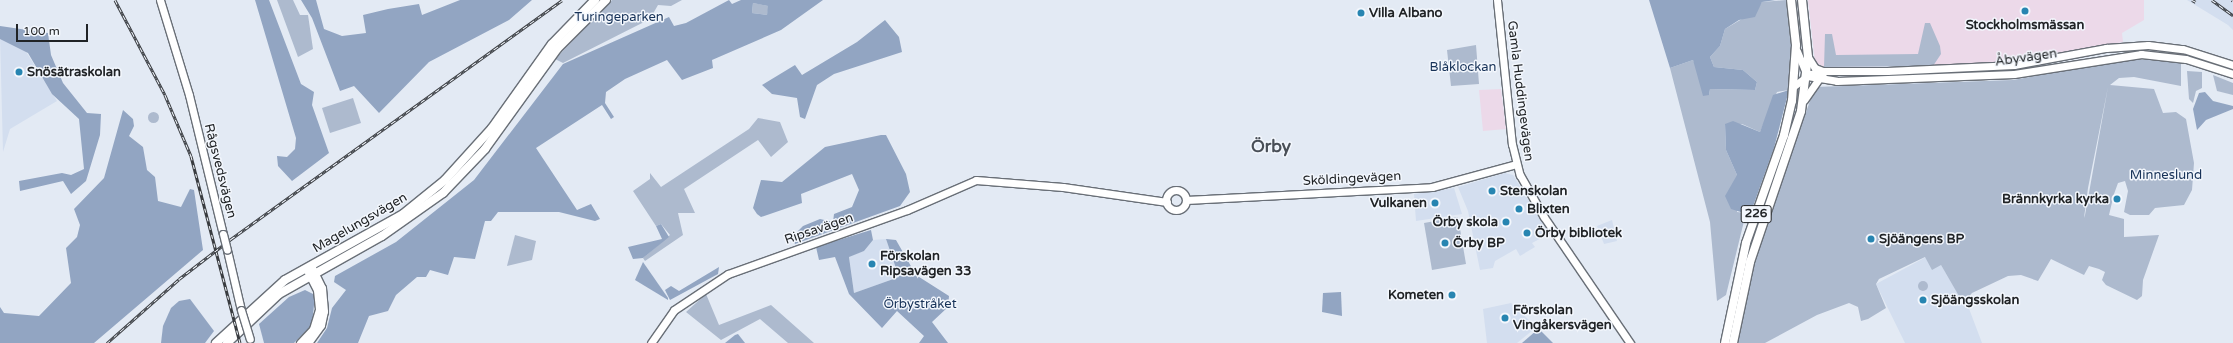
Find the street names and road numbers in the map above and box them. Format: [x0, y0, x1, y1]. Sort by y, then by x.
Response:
street label: Gamla Huddingevägen [1504, 20, 1536, 162]
street label: Åbyvägen [1994, 46, 2058, 70]
street label: Rågsvedsvägen [201, 122, 239, 220]
street label: Sköldingevägen [1302, 169, 1402, 189]
street label: Magelungsvägen [310, 190, 410, 256]
road number: 226 [1740, 204, 1772, 224]
street label: Ripsavägen [783, 210, 855, 248]

